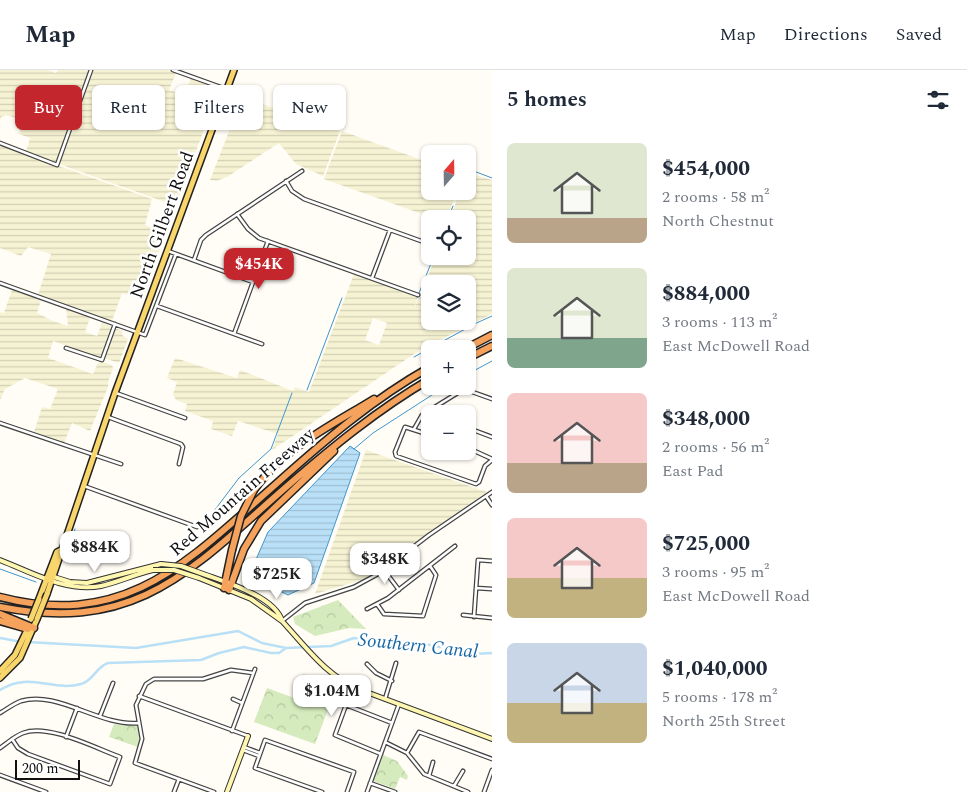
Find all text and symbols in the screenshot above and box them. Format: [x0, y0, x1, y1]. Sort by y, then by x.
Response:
text: Map [25, 17, 75, 53]
text: Map [720, 21, 756, 48]
text: Directions [784, 21, 868, 48]
text: Saved [896, 21, 942, 48]
text: 5 homes [507, 84, 587, 116]
chip: Buy [15, 85, 82, 130]
chip: Rent [92, 85, 165, 130]
chip: Filters [175, 85, 263, 130]
chip: New [273, 85, 346, 130]
icon: filters [924, 86, 952, 114]
north arrow [421, 145, 476, 200]
map controls [421, 145, 476, 460]
street label: North Gilbert Road [123, 148, 201, 302]
text: $454,000 [662, 153, 750, 185]
icon: home [547, 163, 607, 223]
text: 2 rooms · 58 m² [662, 185, 769, 209]
text: North Chestnut [662, 209, 774, 233]
button: locate [421, 210, 476, 265]
pin: $454K [224, 248, 294, 290]
text: $454K [235, 252, 283, 276]
button: layers [421, 275, 476, 330]
text: $884,000 [662, 278, 750, 310]
icon: home [547, 288, 607, 348]
text: 3 rooms · 113 m² [662, 310, 777, 334]
text: East McDowell Road [662, 334, 810, 358]
button: + [421, 340, 476, 395]
text: $348,000 [662, 403, 750, 435]
button: − [421, 405, 476, 460]
icon: home [547, 413, 607, 473]
street label: Red Mountain Freeway [164, 420, 322, 563]
text: 2 rooms · 56 m² [662, 435, 769, 459]
text: East Pad [662, 459, 723, 483]
text: $725,000 [662, 528, 750, 560]
pin: $884K [60, 530, 130, 573]
text: $884K [71, 535, 119, 559]
icon: home [547, 538, 607, 598]
pin: $348K [350, 542, 420, 585]
text: $348K [361, 547, 409, 571]
pin: $725K [242, 558, 312, 600]
text: 3 rooms · 95 m² [662, 560, 769, 584]
text: $725K [253, 562, 301, 586]
text: East McDowell Road [662, 584, 810, 608]
water label: Southern Canal [357, 625, 479, 667]
text: $1,040,000 [662, 653, 768, 685]
icon: home [547, 663, 607, 723]
pin: $1.04M [291, 674, 373, 717]
text: $1.04M [304, 679, 360, 703]
text: 5 rooms · 178 m² [662, 685, 777, 709]
text: North 25th Street [662, 709, 786, 733]
scale bar [15, 757, 80, 780]
text: 200 m [22, 758, 59, 779]

